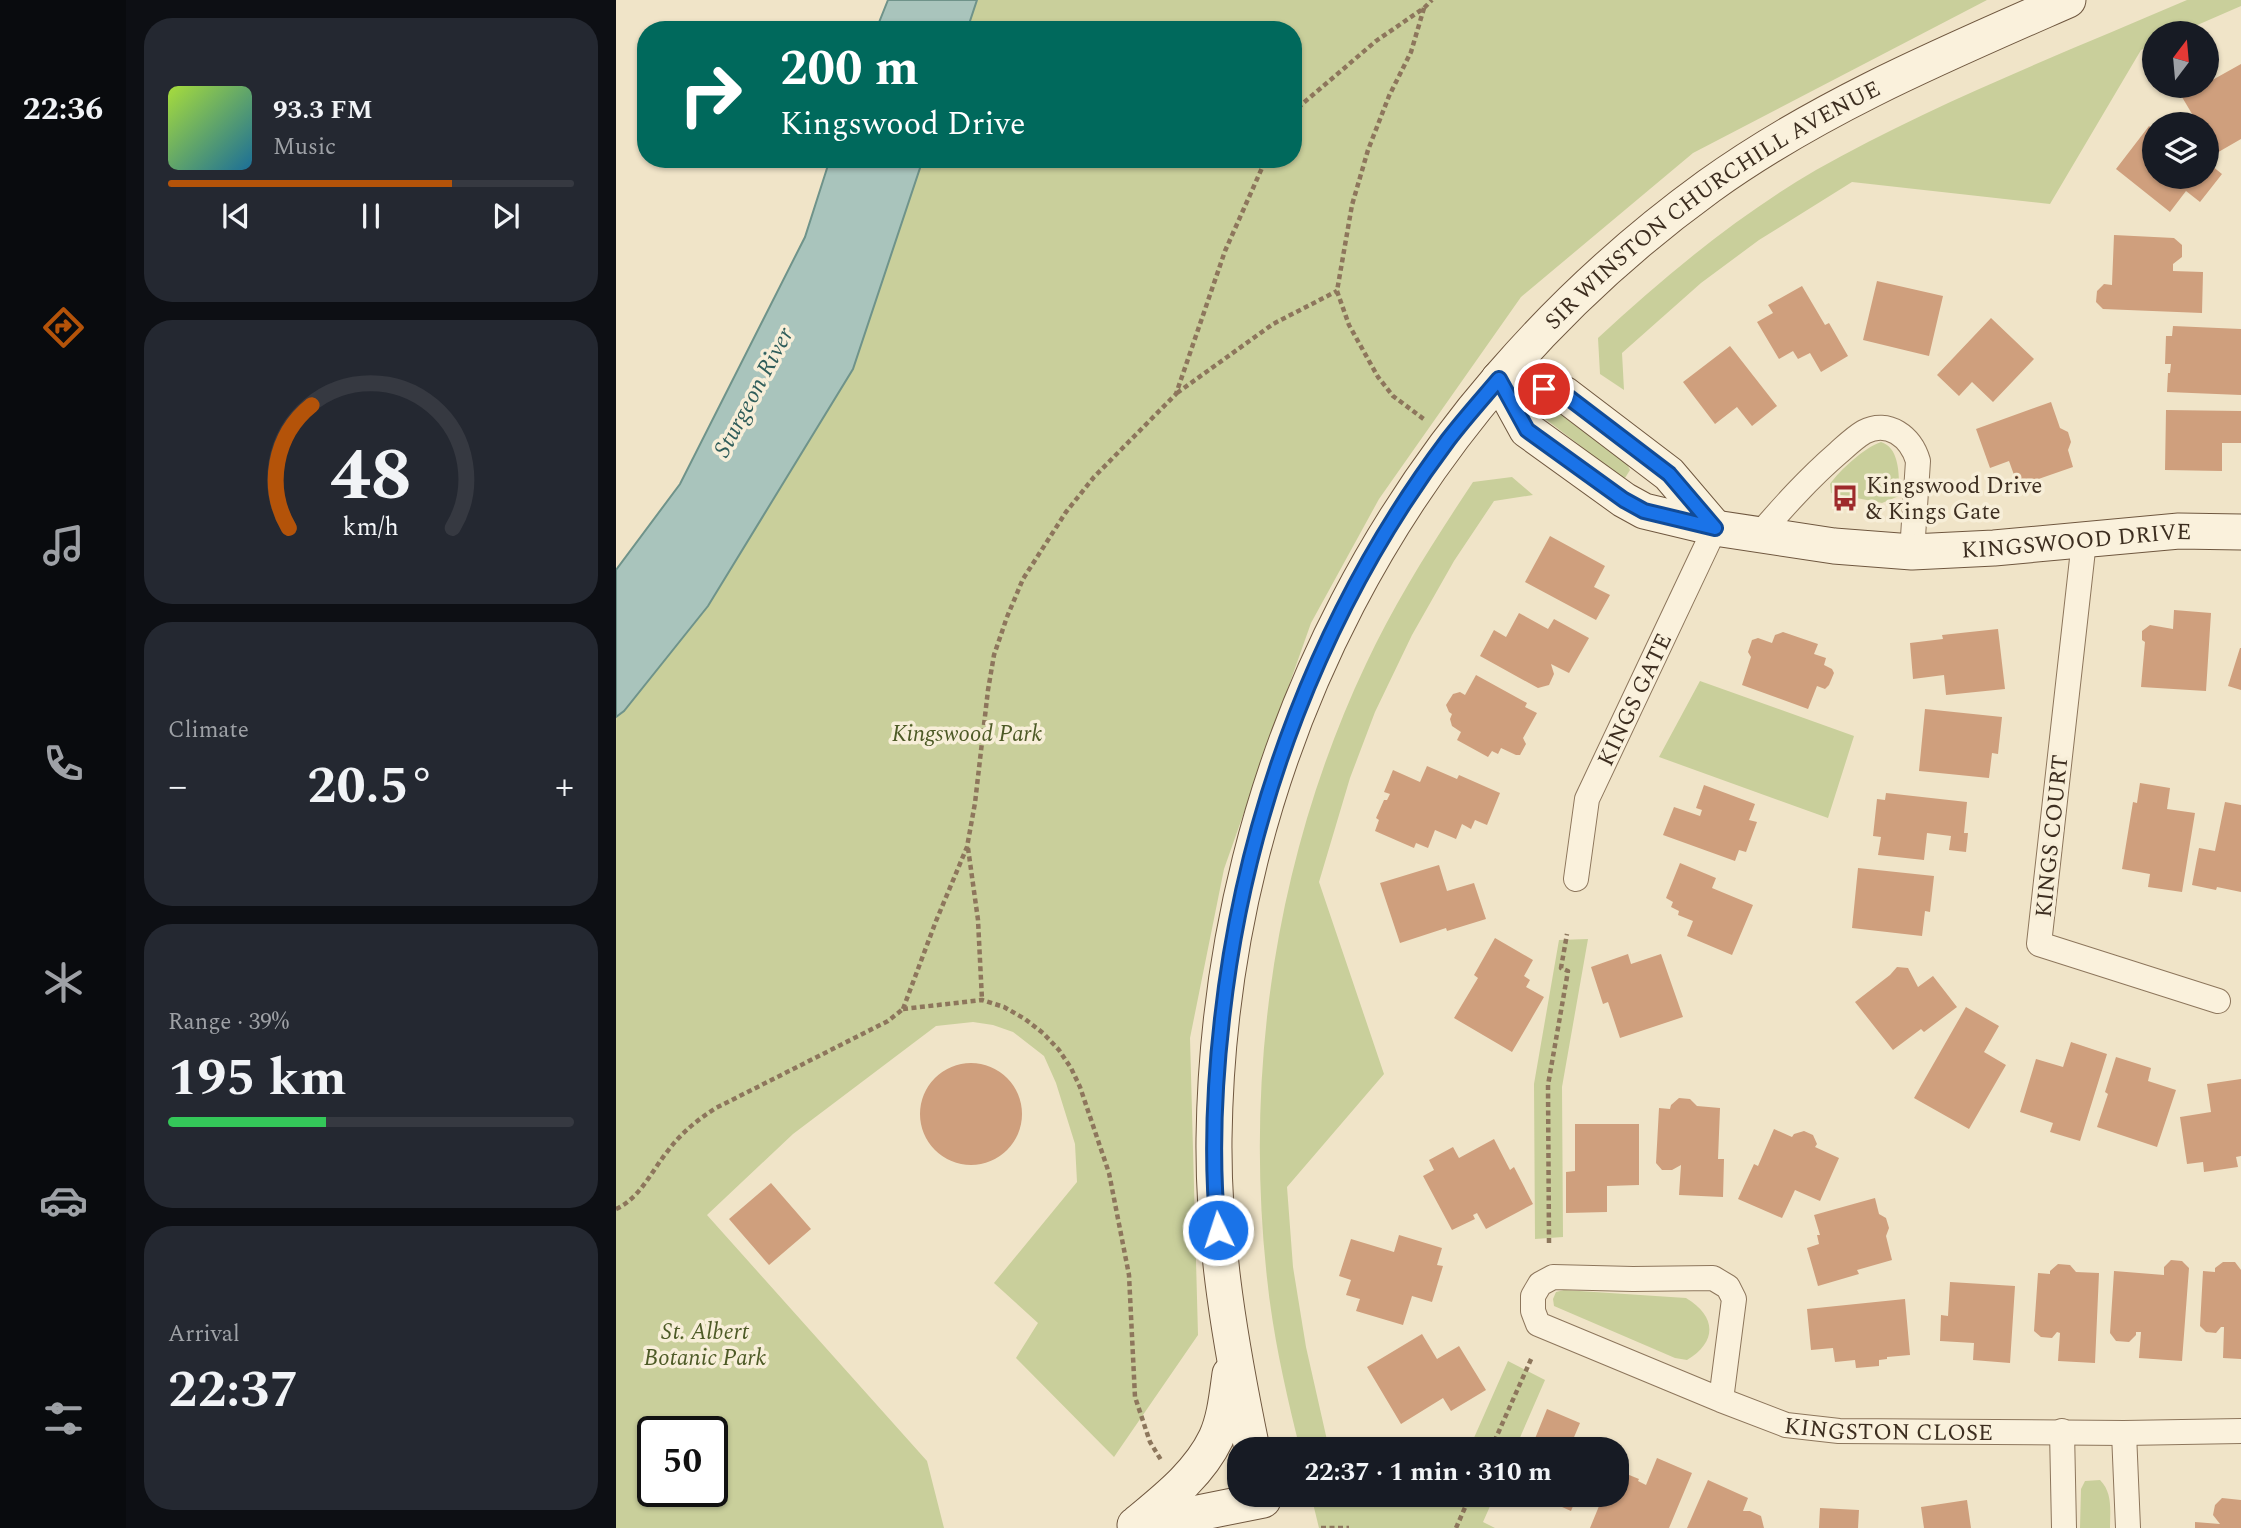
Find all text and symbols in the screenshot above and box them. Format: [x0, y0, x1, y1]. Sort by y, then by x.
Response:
north arrow [2142, 21, 2219, 98]
map controls [2142, 21, 2219, 189]
text: 200 m [780, 32, 919, 107]
icon: right [665, 49, 756, 140]
street label: SIR WINSTON CHURCHILL AVENUE [1537, 72, 1887, 339]
text: 22:36 [23, 85, 103, 134]
text: 93.3 FM [273, 90, 373, 130]
text: Kingswood Drive [780, 100, 1025, 149]
button: layers [2142, 112, 2219, 189]
text: Music [273, 130, 336, 165]
icon: previous [217, 197, 255, 235]
icon: pause [352, 197, 390, 235]
icon: next [487, 197, 525, 235]
icon: directions [39, 303, 88, 352]
water label: Sturgeon River [704, 320, 804, 464]
pin [1514, 359, 1574, 419]
icon: arrive [1525, 370, 1563, 408]
text: 48 [330, 421, 412, 532]
place label: Kingswood Drive & Kings Gate [1866, 469, 2042, 530]
bus stop icon: Kingswood Drive & Kings Gate [1830, 483, 1860, 513]
text: km/h [343, 509, 399, 547]
street label: KINGSWOOD DRIVE [1960, 515, 2192, 569]
icon: music [39, 521, 88, 570]
street label: KINGS GATE [1589, 627, 1682, 772]
text: Climate [168, 713, 249, 748]
park label: Kingswood Park [892, 717, 1043, 752]
icon: phone [39, 739, 88, 788]
text: 20.5° [307, 747, 435, 826]
street label: KINGS COURT [2027, 753, 2078, 919]
text: − [168, 758, 187, 816]
text: + [555, 758, 574, 816]
icon: climate [39, 958, 88, 1007]
text: Range · 39% [168, 1005, 289, 1040]
text: 195 km [168, 1039, 347, 1118]
icon: car [39, 1176, 88, 1225]
position arrow [1181, 1193, 1255, 1267]
park label: St. Albert Botanic Park [644, 1315, 767, 1376]
text: Arrival [168, 1317, 240, 1352]
text: 22:37 [168, 1351, 299, 1430]
icon: filters [39, 1394, 88, 1443]
street label: KINGSTON CLOSE [1782, 1409, 1993, 1451]
speed limit sign: 50 [637, 1416, 728, 1507]
text: 22:37 · 1 min · 310 m [1304, 1452, 1552, 1492]

